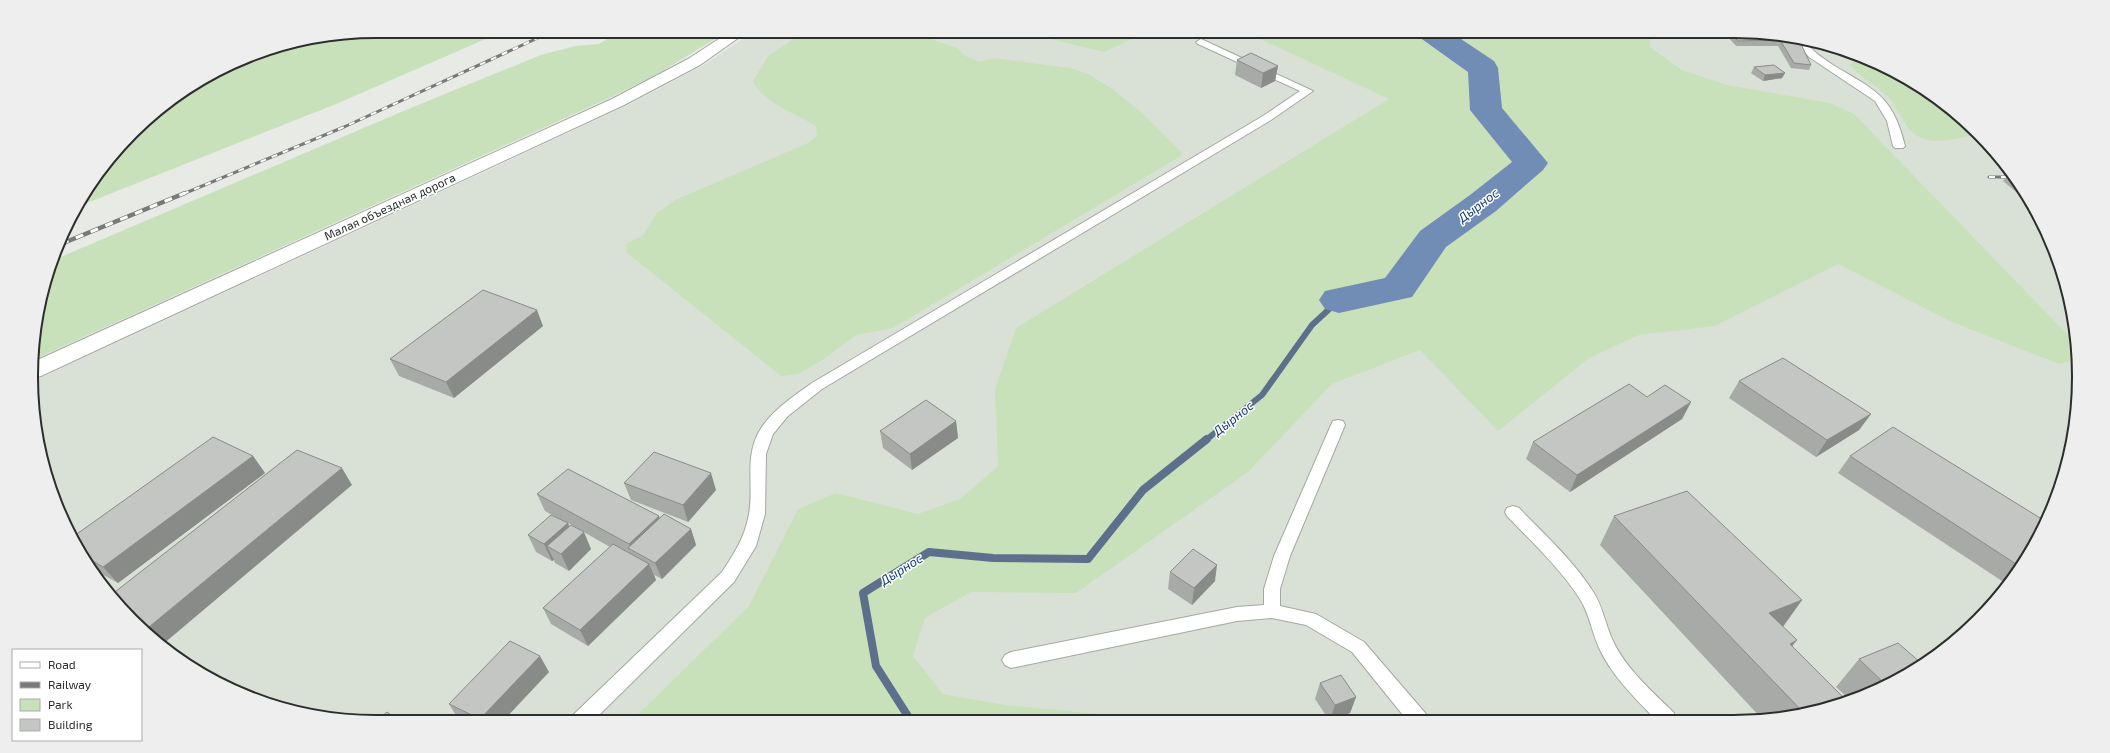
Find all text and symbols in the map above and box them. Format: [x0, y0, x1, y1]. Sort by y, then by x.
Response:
street label: Малая объездная дорога [322, 170, 457, 243]
water label: Дырнос [1454, 184, 1502, 226]
water label: Дырнос [1209, 397, 1257, 439]
water label: Дырнос [876, 549, 926, 589]
legend [12, 649, 142, 741]
text: Road [48, 657, 76, 671]
text: Railway [48, 677, 92, 691]
text: Park [48, 697, 73, 711]
text: Building [48, 717, 93, 731]

